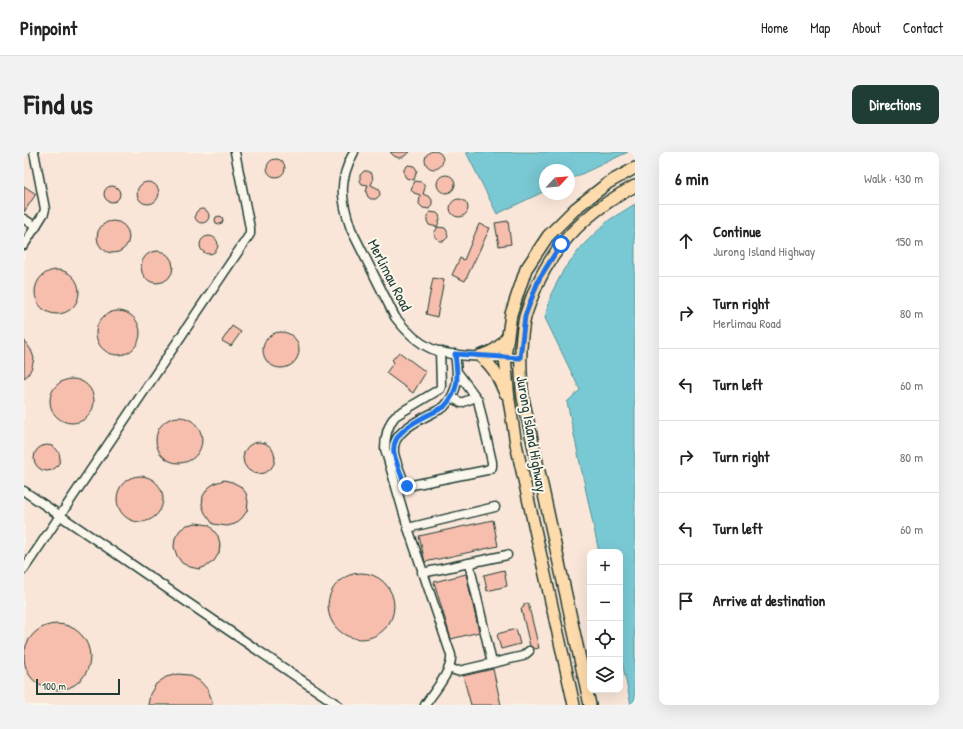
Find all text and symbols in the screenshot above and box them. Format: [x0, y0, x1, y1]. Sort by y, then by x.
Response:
text: Pinpoint [20, 15, 77, 41]
text: Home [761, 18, 788, 37]
text: Map [810, 18, 830, 37]
text: About [852, 18, 881, 37]
text: Contact [903, 18, 943, 37]
text: Find us [24, 85, 93, 123]
button: Directions [852, 85, 939, 124]
north arrow [539, 164, 575, 200]
text: 6 min [675, 167, 709, 190]
text: Walk · 430 m [864, 169, 923, 187]
text: Continue [713, 221, 761, 242]
icon: ahead [675, 230, 697, 252]
text: 150 m [895, 232, 923, 250]
street label: Merlimau Road [363, 235, 417, 315]
route start [552, 235, 570, 253]
text: Jurong Island Highway [713, 242, 815, 260]
text: Turn right [713, 293, 769, 314]
icon: right [675, 302, 697, 324]
text: 80 m [900, 304, 923, 322]
text: Merlimau Road [713, 314, 781, 332]
street label: Jurong Island Highway [511, 374, 553, 494]
icon: left [675, 374, 697, 396]
text: Turn left [713, 374, 763, 395]
text: 60 m [900, 376, 923, 394]
icon: right [675, 446, 697, 468]
text: Turn right [713, 446, 769, 467]
text: 80 m [900, 448, 923, 466]
route end [398, 477, 416, 495]
icon: left [675, 518, 697, 540]
text: Turn left [713, 518, 763, 539]
text: 60 m [900, 520, 923, 538]
map controls [587, 549, 623, 693]
button: + [587, 549, 623, 585]
button: − [587, 585, 623, 621]
icon: arrive [675, 590, 697, 612]
text: Arrive at destination [713, 590, 825, 611]
button: locate [587, 621, 623, 657]
button: layers [587, 657, 623, 693]
scale bar [36, 677, 120, 696]
text: 100 m [42, 679, 66, 693]

